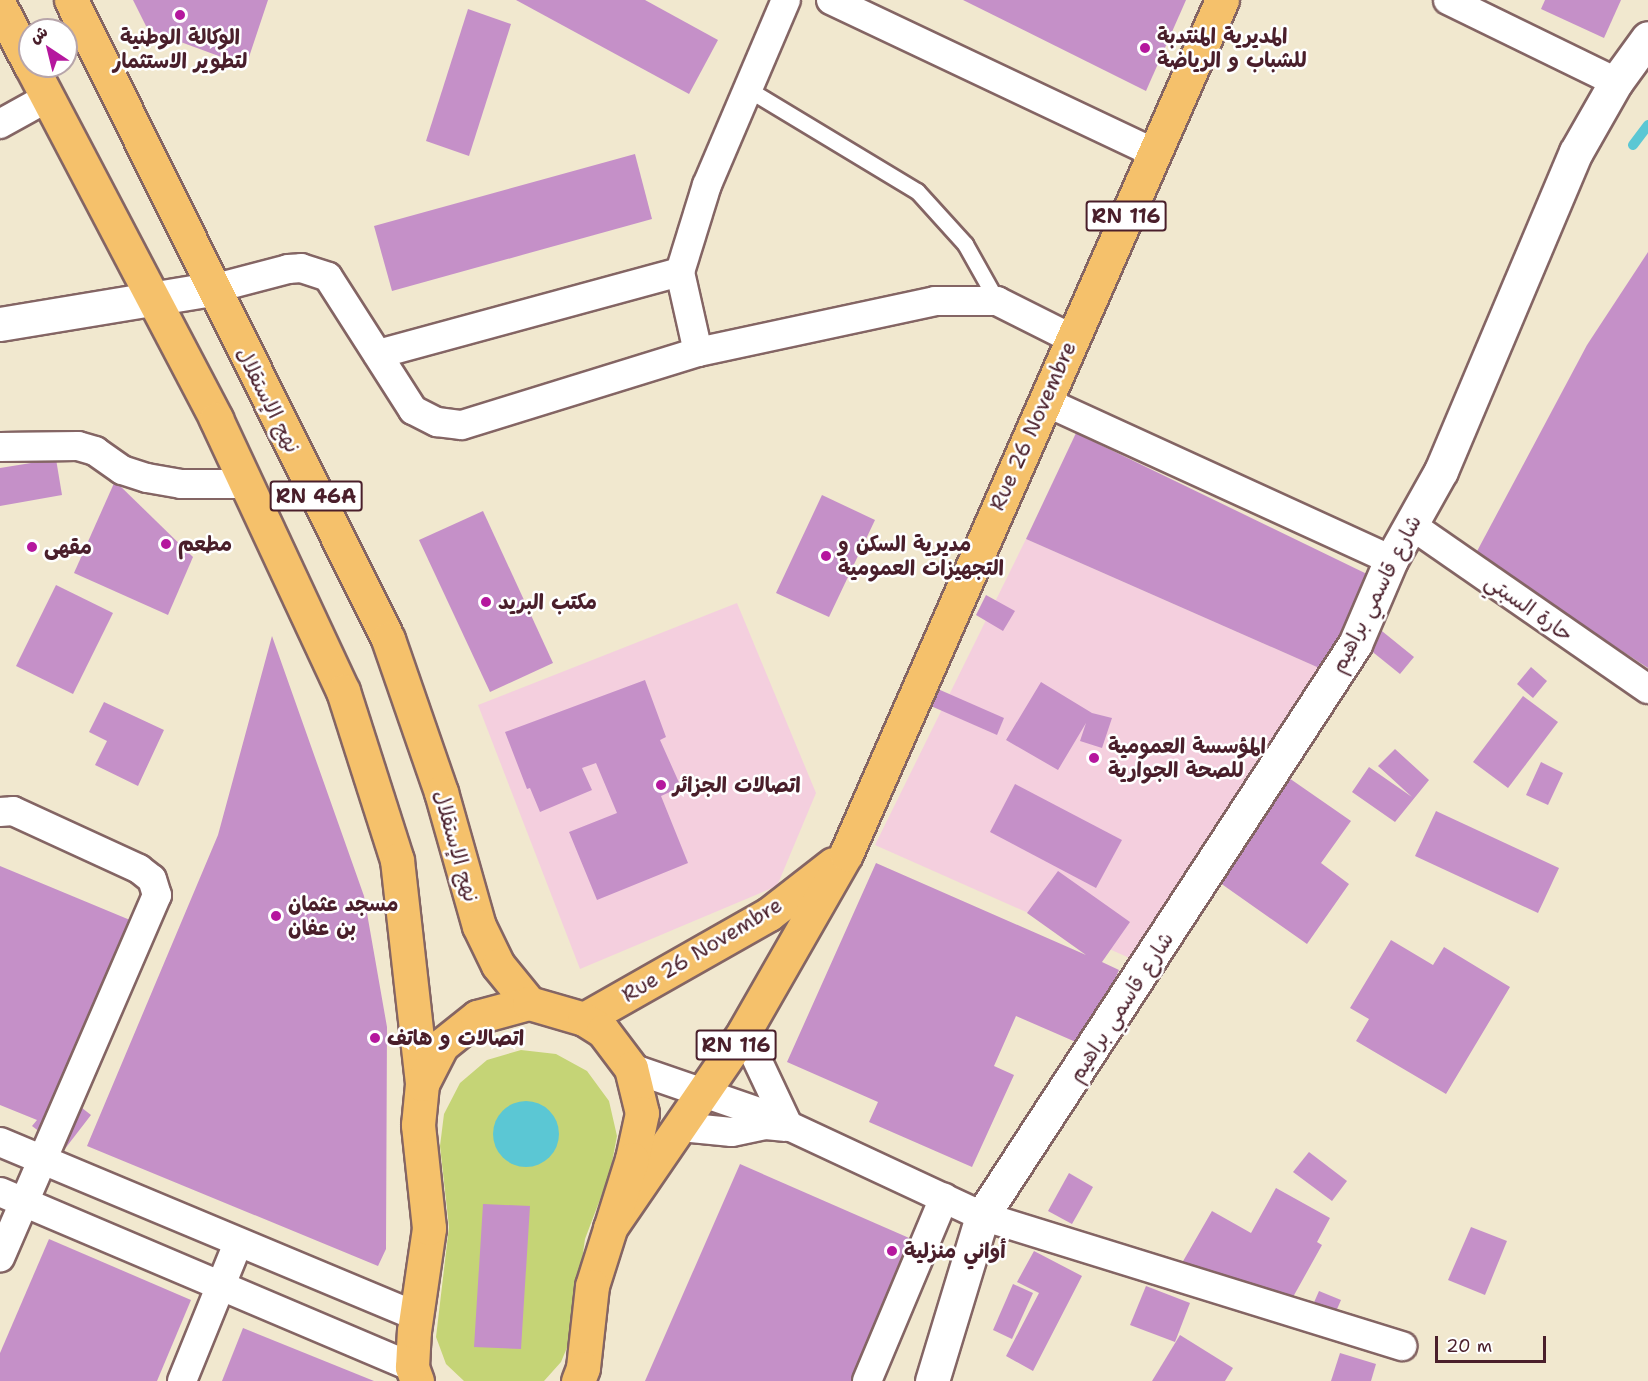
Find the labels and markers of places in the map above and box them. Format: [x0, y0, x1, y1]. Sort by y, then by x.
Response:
marker: الوكالة الوطنية لتطوير الاستثمار [173, 8, 187, 22]
place label: المديرية المنتدبة للشباب و الرياضة [1157, 23, 1307, 73]
place label: الوكالة الوطنية لتطوير الاستثمار [113, 24, 247, 74]
marker: المديرية المنتدبة للشباب و الرياضة [1138, 41, 1152, 55]
place label: مطعم [178, 531, 232, 557]
place label: مديرية السكن و التجهيزات العمومية [838, 531, 1004, 581]
place label: مقهى [44, 534, 92, 560]
marker: مطعم [159, 537, 173, 551]
marker: مقهى [25, 540, 39, 554]
marker: مديرية السكن و التجهيزات العمومية [819, 549, 833, 563]
place label: مكتب البريد [498, 589, 597, 615]
marker: مكتب البريد [479, 595, 493, 609]
place label: المؤسسة العمومية للصحة الجوارية [1108, 733, 1266, 783]
marker: المؤسسة العمومية للصحة الجوارية [1085, 749, 1103, 767]
place label: اتصالات الجزائر [673, 772, 801, 798]
marker: اتصالات الجزائر [654, 778, 668, 792]
place label: مسجد عثمان بن عفان [288, 891, 398, 941]
marker: مسجد عثمان بن عفان [269, 909, 283, 923]
place label: اتصالات و هاتف [387, 1025, 524, 1051]
marker: اتصالات و هاتف [368, 1031, 382, 1045]
place label: أواني منزلية [904, 1238, 1006, 1264]
marker: أواني منزلية [885, 1244, 899, 1258]

